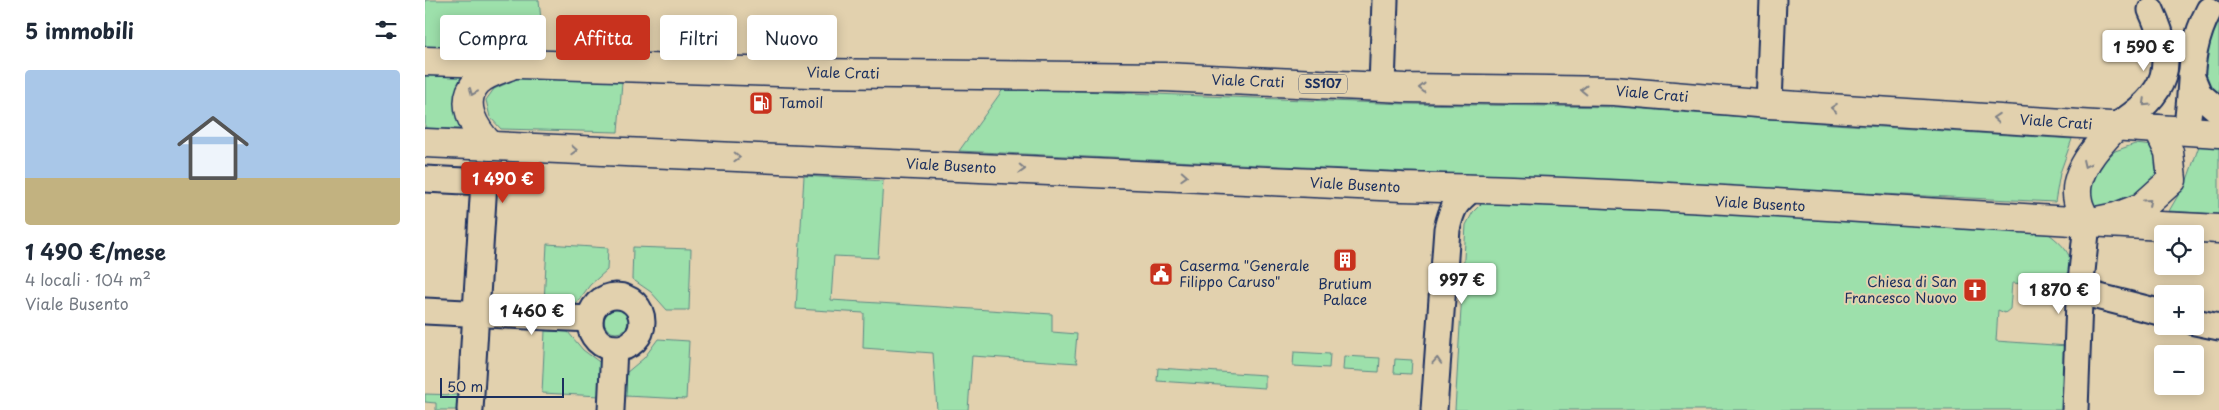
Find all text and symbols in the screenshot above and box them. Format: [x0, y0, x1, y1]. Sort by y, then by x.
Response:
text: 5 immobili [25, 14, 134, 46]
chip: Compra [440, 15, 546, 60]
chip: Affitta [556, 15, 650, 60]
chip: Filtri [660, 15, 737, 60]
chip: Nuovo [747, 15, 837, 60]
icon: filters [372, 16, 400, 44]
pin: 1 590 € [2098, 30, 2190, 72]
text: 1 590 € [2113, 34, 2175, 58]
street label: Viale Crati [806, 61, 880, 84]
street label: Viale Crati [1211, 69, 1285, 92]
road number: SS107 [1299, 74, 1347, 94]
street label: Viale Crati [1615, 80, 1689, 107]
one-way arrow [1418, 83, 1426, 93]
one-way arrow [1580, 85, 1588, 95]
one-way arrow [469, 87, 479, 96]
fuel station icon: Tamoil [748, 90, 774, 116]
place label: Tamoil [779, 92, 823, 113]
one-way arrow [2143, 98, 2152, 107]
one-way arrow [1829, 102, 1837, 113]
icon: home [168, 103, 258, 193]
street label: Viale Crati [2019, 108, 2093, 135]
one-way arrow [1991, 113, 1999, 124]
one-way arrow [571, 144, 579, 155]
one-way arrow [734, 152, 741, 162]
street label: Viale Busento [905, 153, 997, 178]
one-way arrow [2081, 159, 2092, 168]
pin: 1 490 € [457, 162, 549, 204]
one-way arrow [1018, 164, 1026, 174]
text: 1 490 € [472, 166, 534, 190]
one-way arrow [1180, 171, 1188, 182]
street label: Viale Busento [1309, 172, 1401, 197]
street label: Viale Busento [1714, 191, 1806, 216]
one-way arrow [2143, 199, 2152, 208]
map controls [2154, 225, 2204, 395]
button: locate [2154, 225, 2204, 275]
text: 1 490 €/mese [25, 235, 166, 267]
building icon: Brutium Palace [1332, 247, 1358, 273]
place label: Caserma "Generale Filippo Caruso" [1179, 255, 1310, 292]
public building icon: Caserma "Generale Filippo Caruso" [1148, 261, 1174, 287]
pin: 997 € [1427, 262, 1497, 305]
text: 4 locali · 104 m² [25, 267, 151, 291]
text: 997 € [1439, 267, 1485, 291]
place label: Chiesa di San Francesco Nuovo [1844, 271, 1957, 308]
pin: 1 870 € [2013, 272, 2105, 315]
place label: Brutium Palace [1318, 273, 1372, 310]
church icon: Chiesa di San Francesco Nuovo [1962, 277, 1988, 303]
text: 1 870 € [2029, 277, 2089, 301]
button: + [2154, 285, 2204, 335]
text: Viale Busento [25, 291, 129, 315]
pin: 1 460 € [486, 294, 578, 336]
text: 1 460 € [500, 298, 564, 322]
button: − [2154, 345, 2204, 395]
one-way arrow [1432, 357, 1443, 365]
scale bar [440, 375, 564, 398]
text: 50 m [447, 376, 483, 397]

